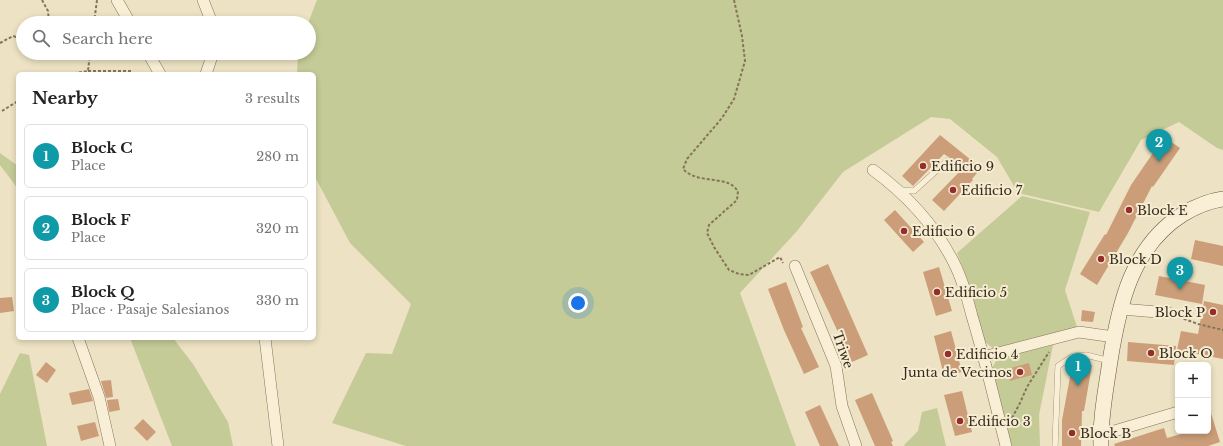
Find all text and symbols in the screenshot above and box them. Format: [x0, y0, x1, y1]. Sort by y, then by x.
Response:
search box [16, 16, 316, 60]
icon: search [30, 27, 52, 49]
text: Search here [62, 29, 153, 48]
text: Nearby [32, 88, 98, 109]
text: 3 results [245, 90, 300, 107]
pin: 2 [1146, 129, 1172, 162]
text: Block C [71, 138, 133, 157]
text: 1 [43, 148, 49, 165]
text: 280 m [256, 148, 299, 165]
text: Place [71, 157, 106, 174]
place label: Edificio 9 [931, 158, 994, 175]
marker: Edificio 9 [918, 161, 928, 171]
place label: Edificio 7 [961, 182, 1023, 199]
marker: Edificio 7 [948, 185, 958, 195]
place label: Block E [1137, 202, 1188, 219]
marker: Block E [1124, 205, 1134, 215]
text: Block F [71, 210, 131, 229]
text: 2 [42, 220, 50, 237]
text: 320 m [256, 220, 299, 237]
place label: Edificio 6 [912, 223, 975, 240]
marker: Edificio 6 [899, 226, 909, 236]
text: Place [71, 229, 106, 246]
place label: Block D [1109, 251, 1162, 268]
marker: Block D [1096, 254, 1106, 264]
pin: 3 [1167, 257, 1193, 290]
text: Block Q [71, 282, 135, 301]
place label: Edificio 5 [945, 284, 1007, 301]
marker: Edificio 5 [932, 287, 942, 297]
text: 3 [42, 292, 50, 309]
text: 330 m [256, 292, 299, 309]
your location [568, 293, 588, 313]
text: Place · Pasaje Salesianos [71, 301, 229, 318]
place label: Block P [1155, 304, 1205, 321]
marker: Block P [1208, 307, 1218, 317]
street label: Triwe [829, 329, 857, 371]
place label: Block O [1159, 345, 1213, 362]
place label: Edificio 4 [956, 346, 1018, 363]
marker: Block O [1146, 348, 1156, 358]
marker: Edificio 4 [943, 349, 953, 359]
pin: 1 [1065, 353, 1091, 386]
map controls [1175, 362, 1211, 434]
button: + [1175, 362, 1211, 398]
place label: Junta de Vecinos [901, 364, 1012, 381]
marker: Junta de Vecinos [1015, 367, 1025, 377]
button: − [1175, 398, 1211, 434]
place label: Edificio 3 [968, 413, 1031, 430]
marker: Edificio 3 [955, 416, 965, 426]
place label: Block B [1080, 425, 1131, 442]
marker: Block B [1067, 428, 1077, 438]

